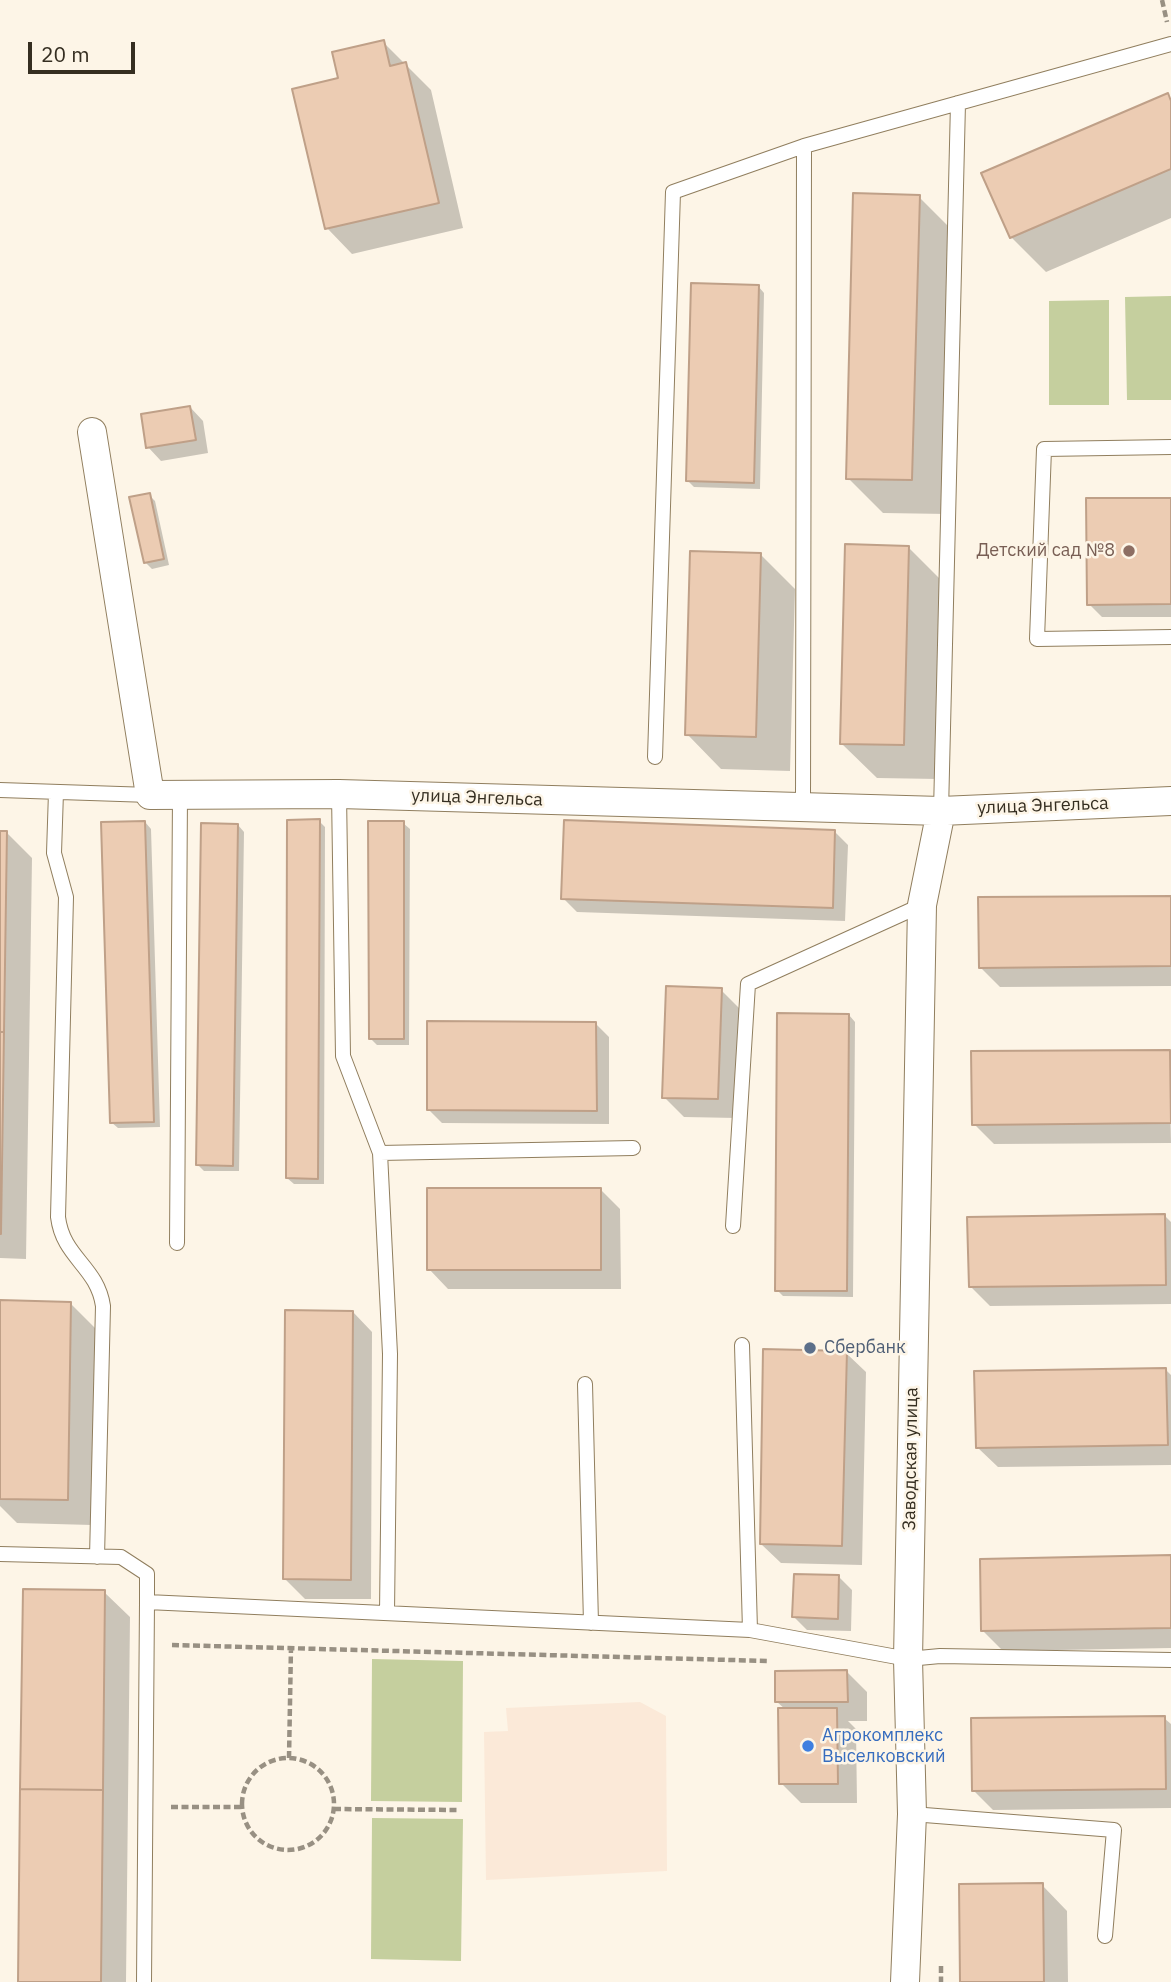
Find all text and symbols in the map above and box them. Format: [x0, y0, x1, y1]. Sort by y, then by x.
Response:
scale bar [32, 28, 138, 72]
text: 20 m [41, 40, 90, 68]
place label: Детский сад №8 [976, 540, 1115, 562]
marker: Детский сад №8 [1121, 543, 1137, 559]
street label: улица Энгельса [411, 785, 543, 811]
street label: улица Энгельса [977, 793, 1109, 819]
place label: Сбербанк [824, 1337, 906, 1359]
marker: Сбербанк [802, 1340, 818, 1356]
street label: Заводская улица [899, 1387, 923, 1531]
place label: Агрокомплекс Выселковский [822, 1725, 946, 1768]
marker: Агрокомплекс Выселковский [800, 1738, 816, 1754]

